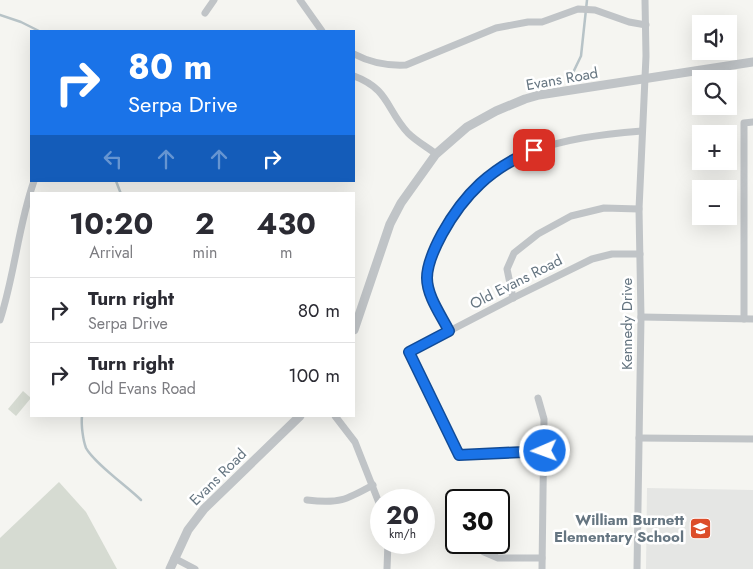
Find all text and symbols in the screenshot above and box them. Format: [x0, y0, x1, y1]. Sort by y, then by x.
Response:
map controls [692, 15, 737, 225]
button: sound [692, 15, 737, 60]
text: 80 m [128, 42, 212, 92]
icon: right [45, 50, 110, 115]
street label: Evans Road [524, 62, 600, 96]
button: search [692, 70, 737, 115]
text: Serpa Drive [128, 88, 238, 120]
button: + [692, 125, 737, 170]
pin [513, 129, 555, 171]
icon: arrive [520, 136, 548, 164]
icon: left [99, 145, 127, 173]
icon: ahead [152, 145, 180, 173]
icon: ahead [205, 145, 233, 173]
icon: right [258, 145, 286, 173]
button: − [692, 180, 737, 225]
text: 10:20 [69, 202, 153, 245]
text: 2 [195, 202, 215, 245]
text: 430 [256, 202, 316, 245]
text: Arrival [89, 241, 133, 264]
text: min [192, 241, 217, 264]
text: m [280, 241, 292, 264]
street label: Old Evans Road [466, 249, 566, 315]
street label: Kennedy Drive [616, 278, 638, 370]
text: Turn right [88, 285, 174, 312]
icon: right [45, 296, 73, 324]
text: 80 m [298, 297, 340, 324]
text: Serpa Drive [88, 312, 168, 335]
text: Turn right [88, 350, 174, 377]
icon: right [45, 361, 73, 389]
text: 100 m [288, 362, 340, 389]
text: Old Evans Road [88, 377, 196, 400]
position arrow [518, 424, 570, 476]
street label: Evans Road [184, 443, 252, 511]
speed limit sign: 30 [445, 489, 510, 554]
text: 20 [386, 497, 419, 533]
place label: William Burnett Elementary School [554, 509, 684, 548]
school or university icon: William Burnett Elementary School [688, 517, 712, 541]
text: km/h [389, 525, 416, 543]

